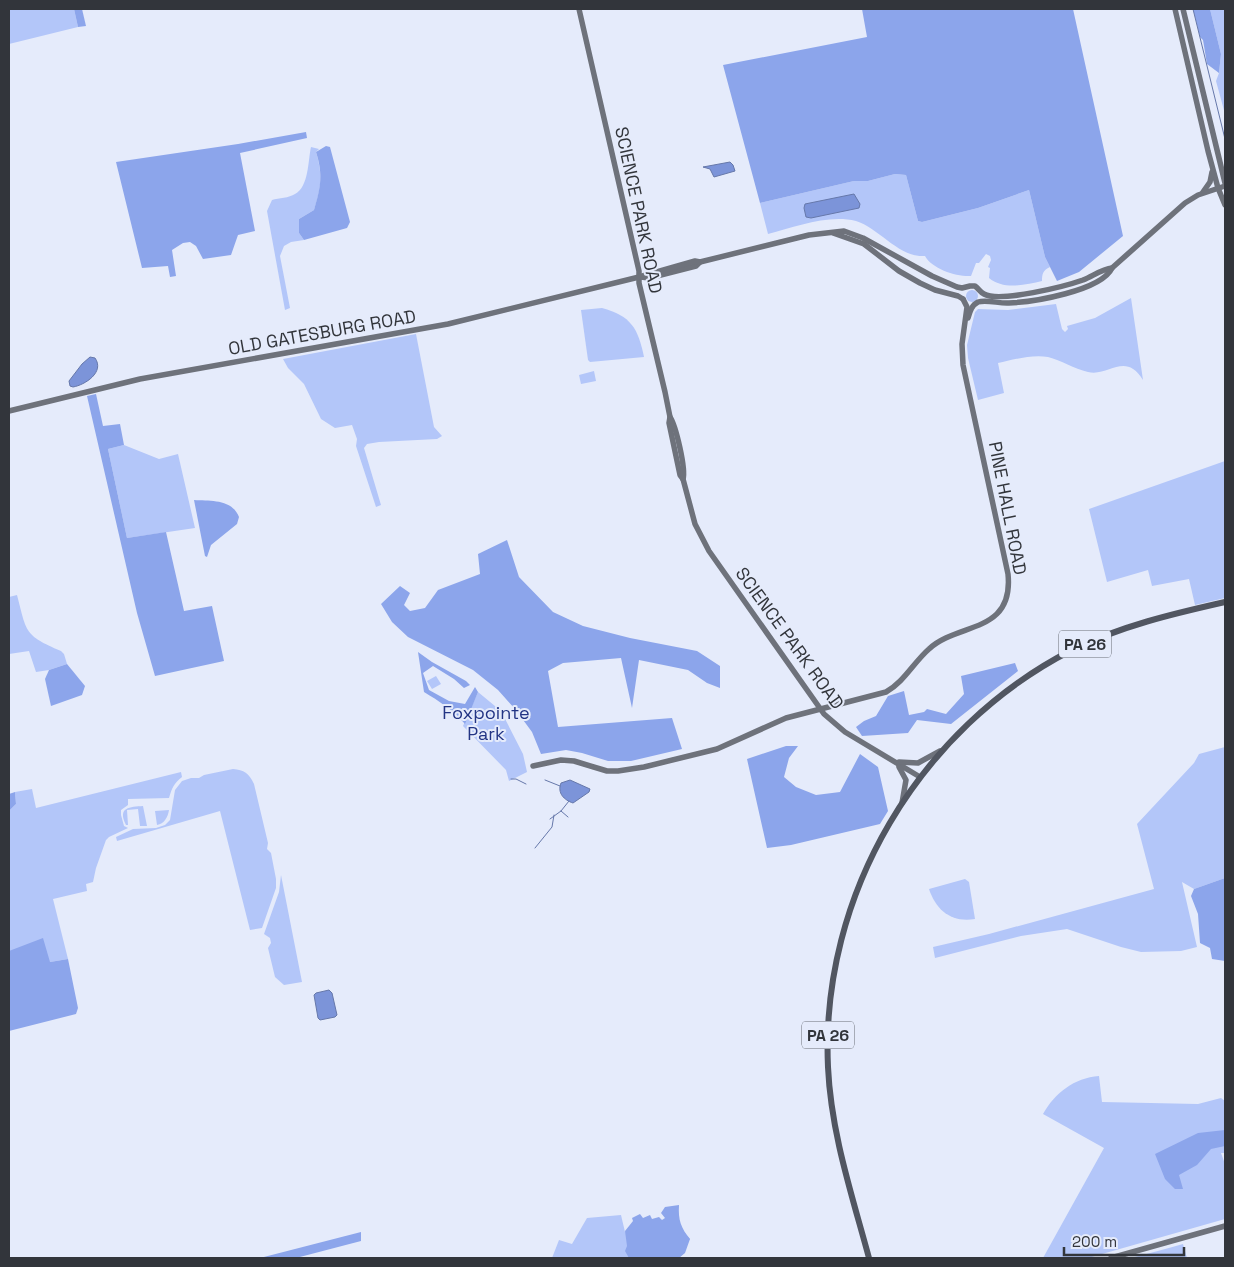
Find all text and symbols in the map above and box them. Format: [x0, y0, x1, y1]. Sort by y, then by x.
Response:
street label: SCIENCE PARK ROAD [610, 124, 668, 296]
street label: OLD GATESBURG ROAD [226, 304, 418, 360]
street label: PINE HALL ROAD [984, 439, 1032, 577]
street label: SCIENCE PARK ROAD [731, 562, 849, 714]
road number: PA 26 [1059, 630, 1111, 658]
park label: Foxpointe Park [442, 701, 530, 745]
road number: PA 26 [802, 1022, 854, 1048]
scale bar [1064, 1224, 1184, 1256]
text: 200 m [1072, 1232, 1117, 1251]

